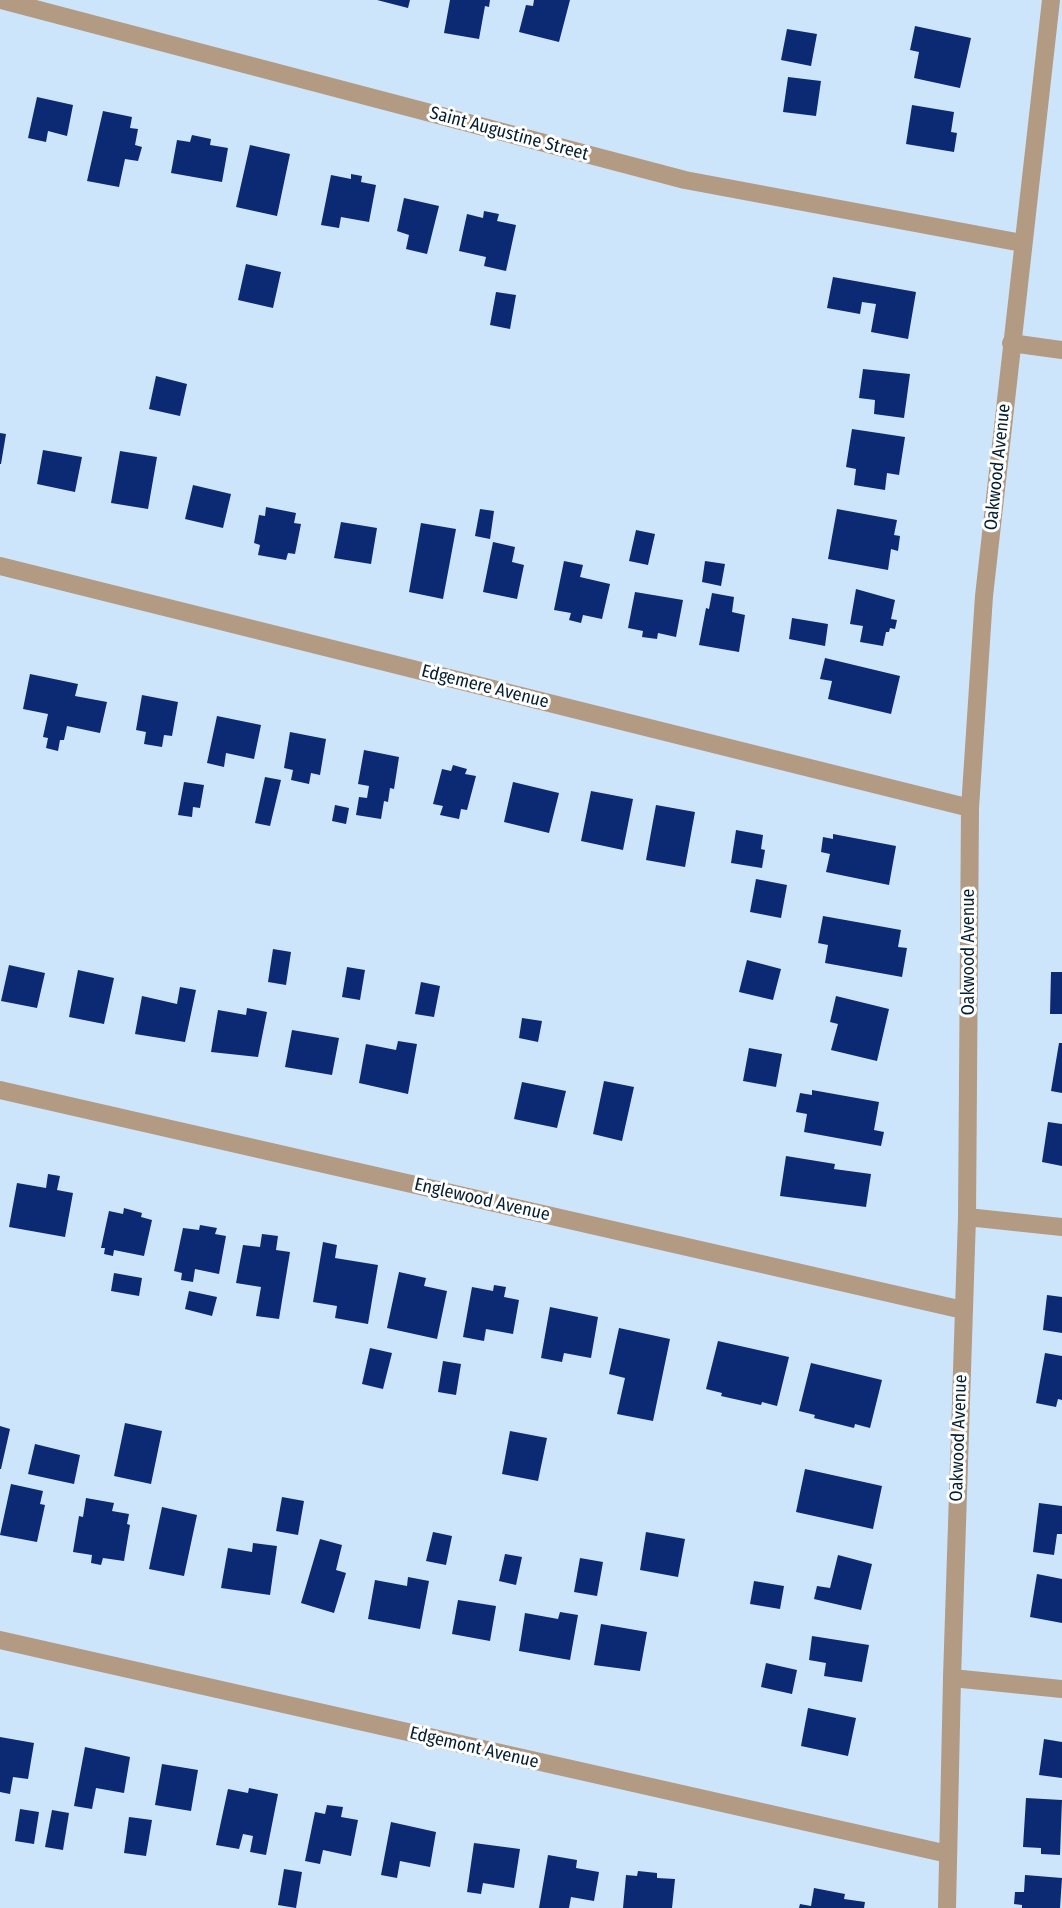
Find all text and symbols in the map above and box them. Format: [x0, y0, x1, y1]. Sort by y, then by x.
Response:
street label: Saint Augustine Street [427, 102, 591, 166]
street label: Oakwood Avenue [981, 403, 1015, 531]
street label: Edgemere Avenue [419, 661, 551, 713]
street label: Oakwood Avenue [958, 888, 980, 1016]
street label: Englewood Avenue [412, 1174, 552, 1226]
street label: Oakwood Avenue [946, 1374, 972, 1502]
street label: Edgemont Avenue [407, 1723, 541, 1773]

